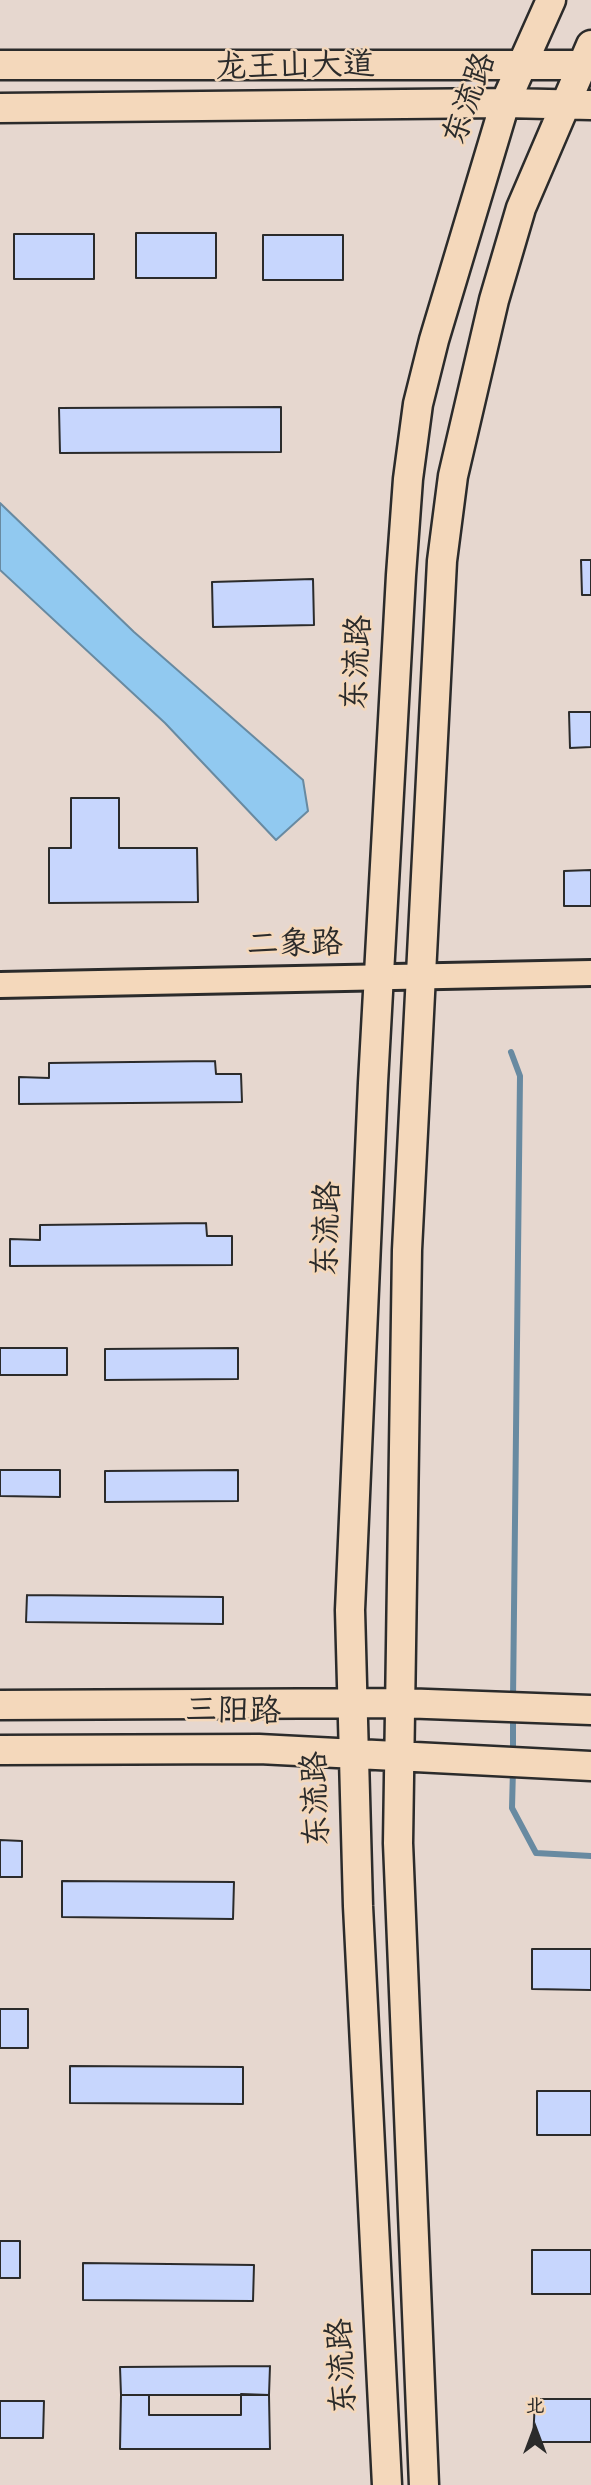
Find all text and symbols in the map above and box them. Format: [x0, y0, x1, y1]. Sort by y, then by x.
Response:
street label: 东流路 [439, 48, 507, 152]
street label: 龙王山大道 [215, 49, 375, 91]
street label: 东流路 [339, 614, 383, 712]
street label: 二象路 [247, 928, 343, 968]
street label: 东流路 [310, 1180, 352, 1278]
street label: 三阳路 [185, 1695, 281, 1735]
street label: 东流路 [299, 1750, 341, 1848]
street label: 东流路 [324, 2317, 368, 2415]
north arrow [500, 2394, 570, 2464]
text: 北 [525, 2394, 545, 2421]

